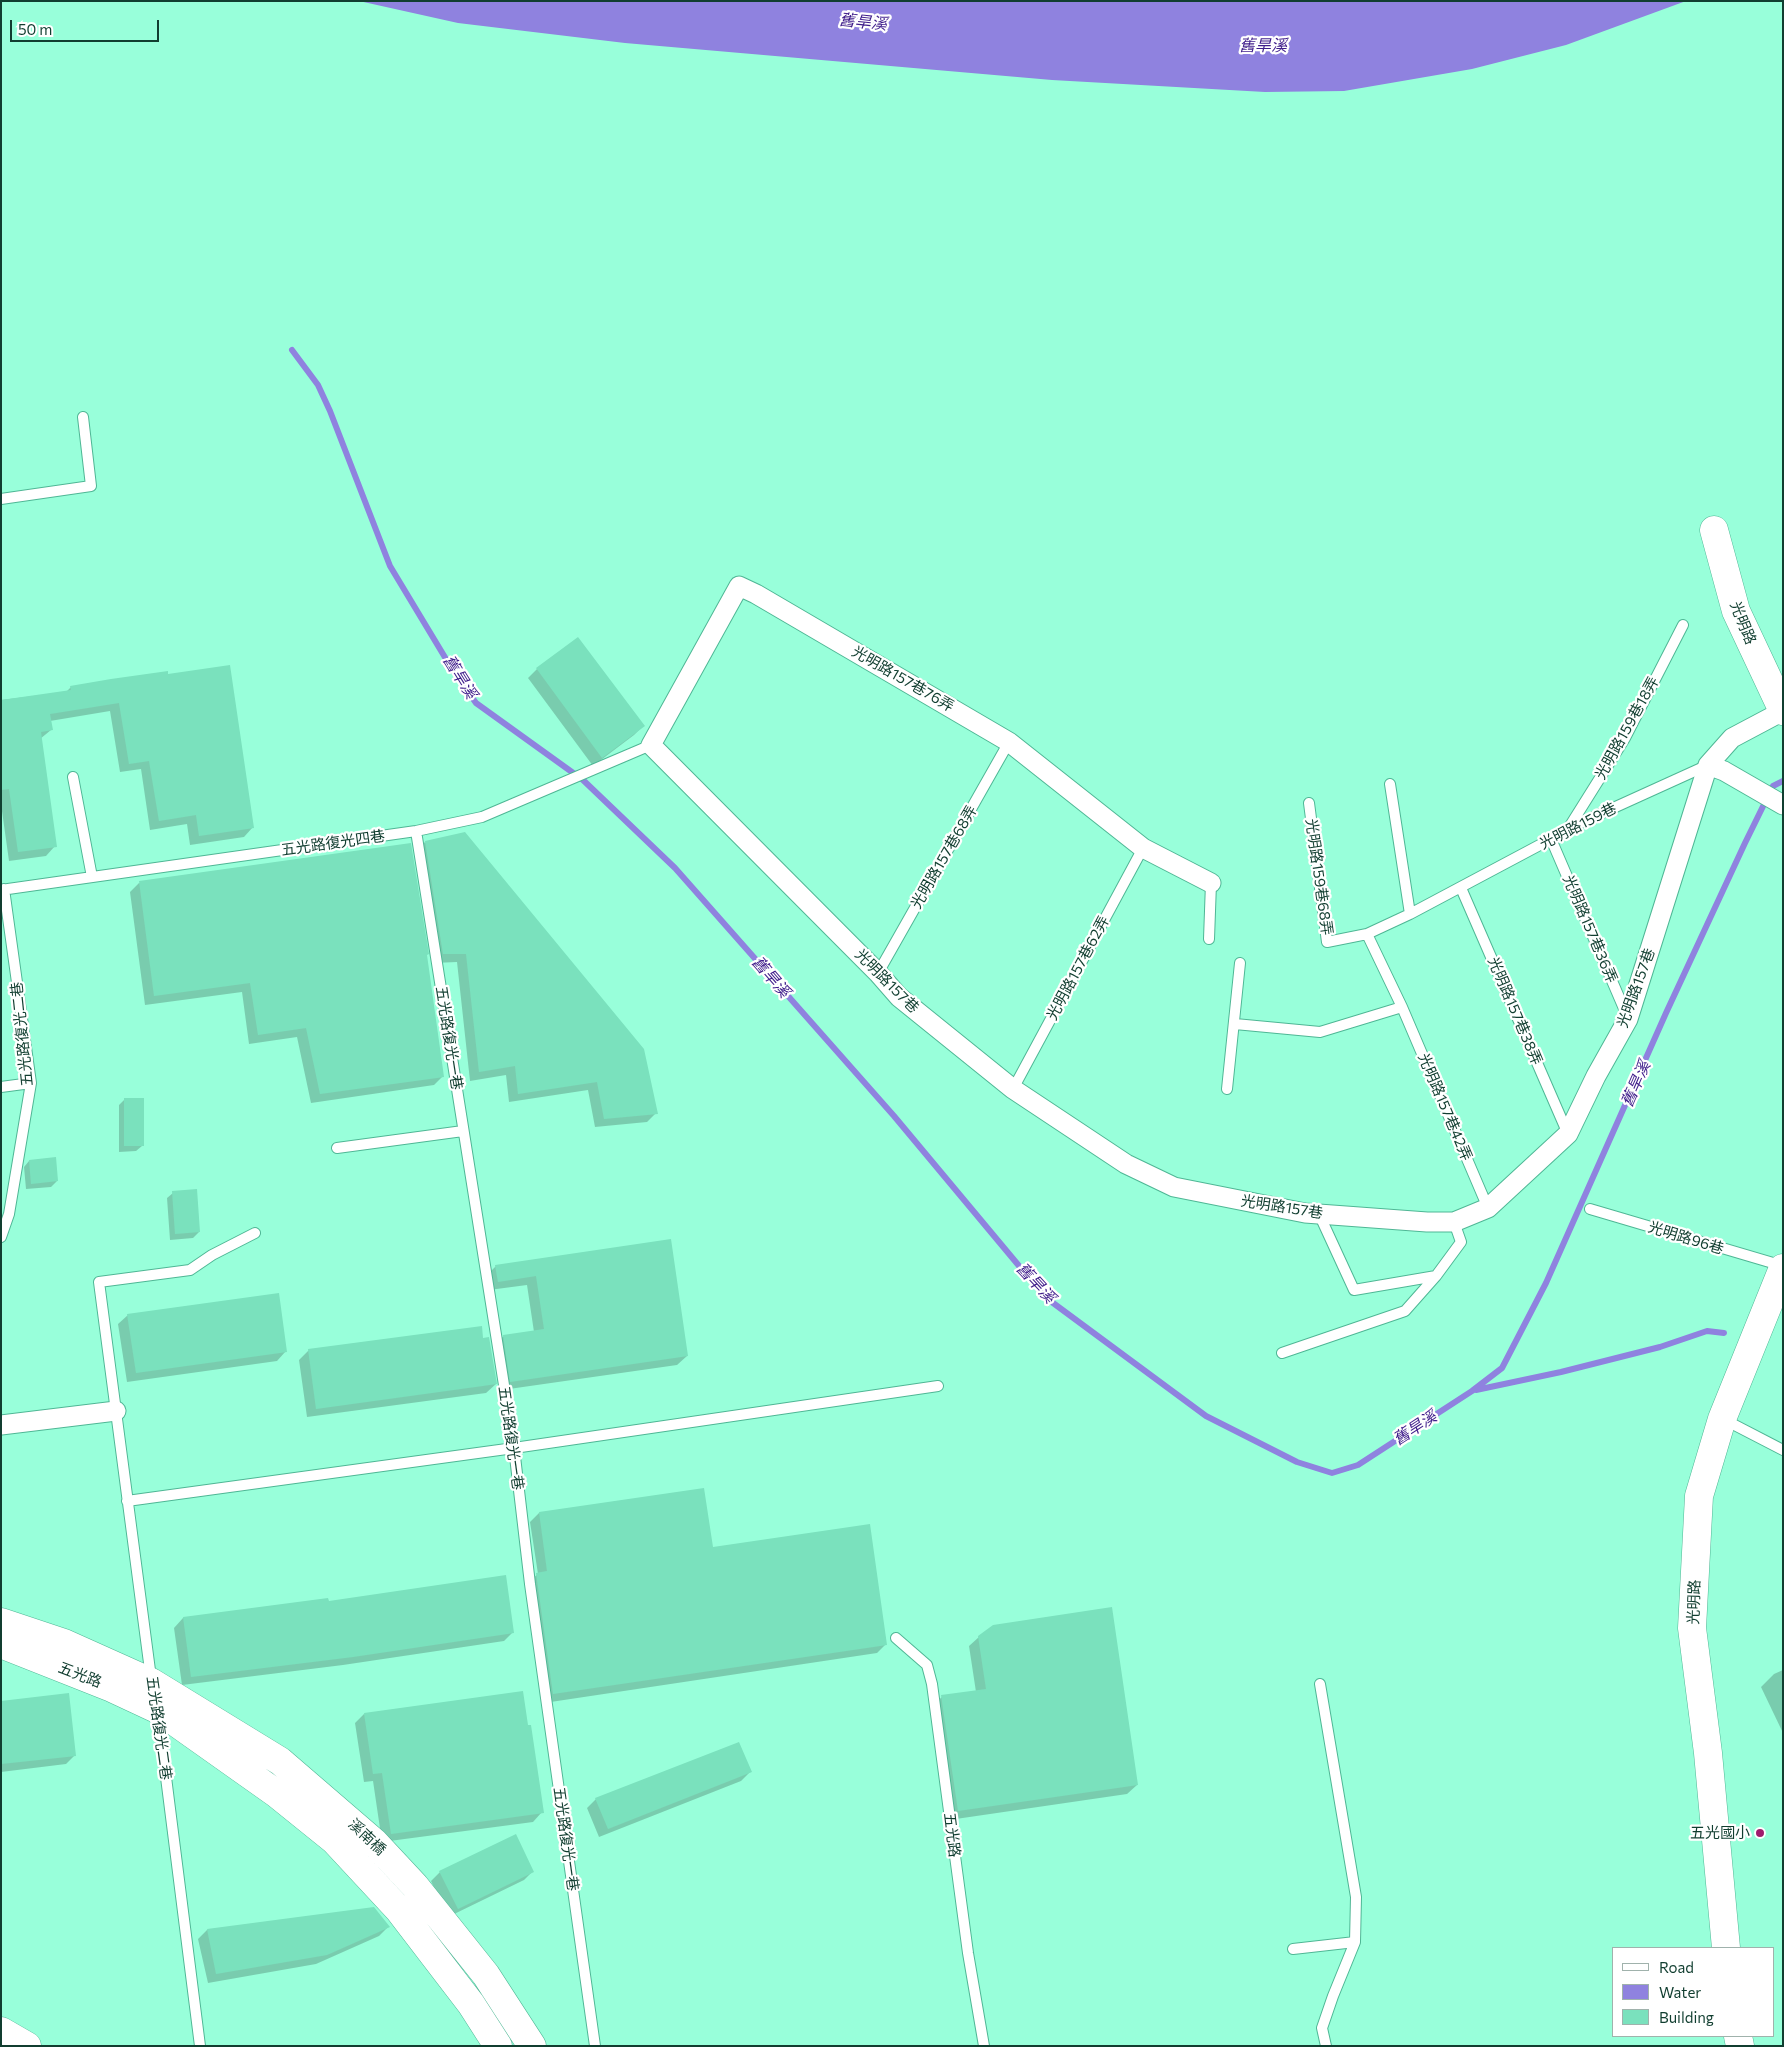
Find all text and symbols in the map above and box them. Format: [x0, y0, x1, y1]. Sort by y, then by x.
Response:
scale bar [12, 10, 161, 42]
water label: 舊旱溪 [838, 10, 888, 34]
text: 50 m [18, 20, 52, 38]
water label: 舊旱溪 [1239, 36, 1287, 56]
street label: 光明路 [1726, 599, 1760, 647]
street label: 光明路157巷76弄 [849, 642, 957, 716]
water label: 舊旱溪 [439, 652, 481, 702]
street label: 光明路159巷18弄 [1591, 673, 1663, 783]
street label: 光明路159巷 [1536, 799, 1620, 853]
street label: 光明路157巷68弄 [907, 802, 981, 912]
street label: 光明路159巷68弄 [1302, 818, 1336, 936]
street label: 五光路復光四巷 [280, 827, 386, 859]
street label: 光明路157巷36弄 [1559, 872, 1621, 986]
street label: 光明路157巷62弄 [1043, 913, 1113, 1023]
street label: 光明路157巷 [851, 945, 923, 1017]
street label: 光明路157巷 [1613, 946, 1659, 1030]
water label: 舊旱溪 [748, 953, 794, 1001]
street label: 光明路157巷38弄 [1484, 954, 1546, 1068]
street label: 五光路復光二巷 [8, 981, 36, 1087]
street label: 五光路復光一巷 [432, 985, 466, 1091]
street label: 光明路157巷42弄 [1414, 1051, 1476, 1163]
water label: 舊旱溪 [1617, 1058, 1655, 1110]
street label: 光明路157巷 [1240, 1192, 1324, 1222]
street label: 光明路96巷 [1646, 1218, 1726, 1258]
water label: 舊旱溪 [1013, 1259, 1059, 1307]
street label: 五光路復光一巷 [495, 1385, 527, 1491]
water label: 舊旱溪 [1390, 1407, 1440, 1449]
street label: 光明路 [1684, 1579, 1704, 1625]
street label: 五光路 [56, 1659, 104, 1691]
street label: 五光路復光二巷 [143, 1675, 175, 1781]
street label: 五光路復光一巷 [550, 1786, 582, 1892]
street label: 五光路 [940, 1812, 964, 1858]
street label: 溪南橋 [344, 1815, 390, 1859]
place label: 五光國小 [1690, 1824, 1750, 1842]
marker: 五光國小 [1754, 1827, 1766, 1839]
legend [1612, 1947, 1774, 2037]
text: Road [1659, 1958, 1694, 1976]
text: Water [1659, 1983, 1701, 2001]
text: Building [1659, 2008, 1714, 2026]

